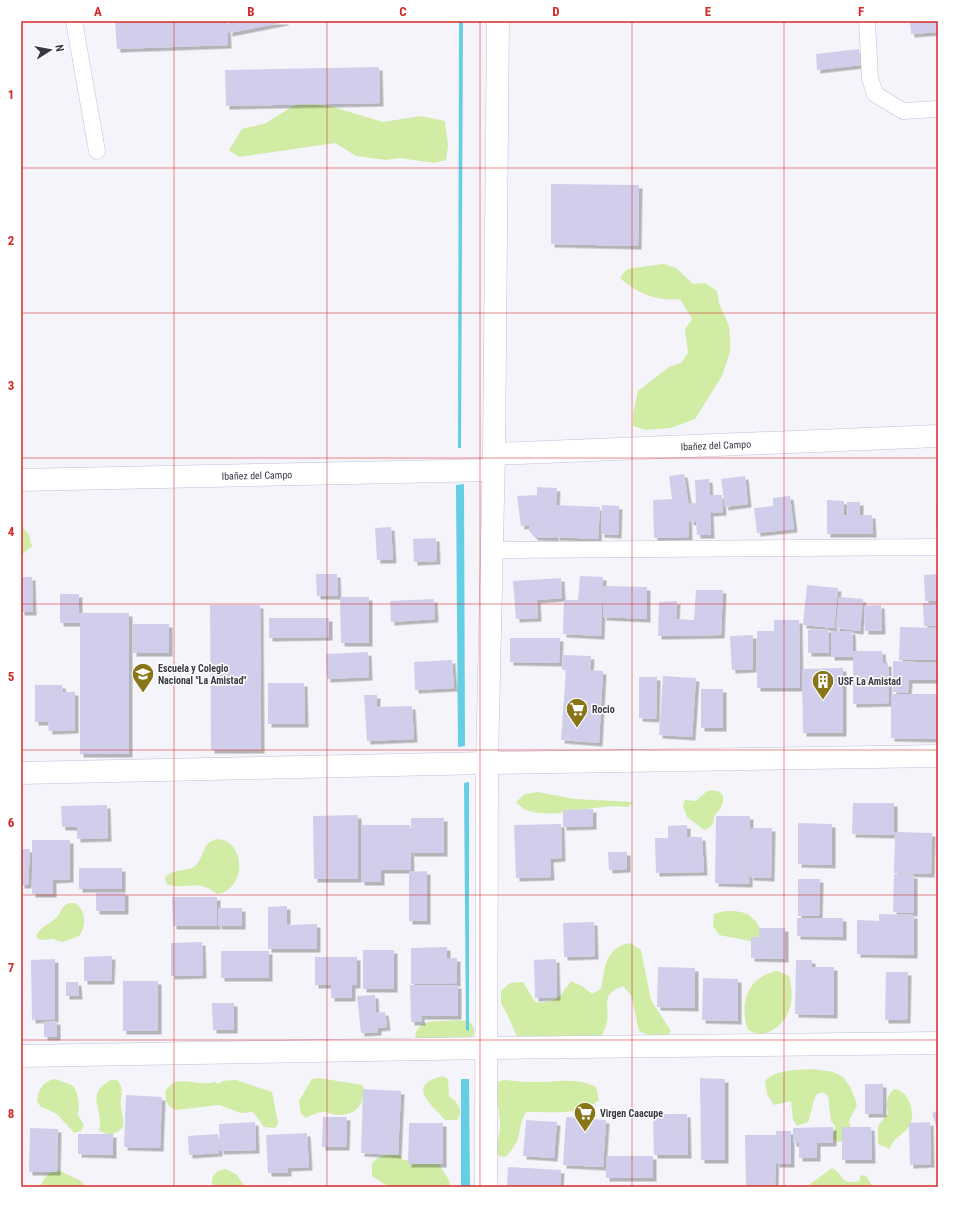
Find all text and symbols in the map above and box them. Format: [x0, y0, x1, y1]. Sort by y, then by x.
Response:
text: A [94, 4, 102, 19]
text: B [247, 4, 255, 19]
text: C [399, 4, 407, 19]
text: D [552, 4, 560, 19]
text: E [705, 4, 712, 19]
text: F [858, 4, 864, 19]
north arrow [30, 30, 70, 70]
text: N [52, 44, 66, 53]
text: 1 [8, 87, 14, 102]
text: 2 [8, 233, 15, 248]
text: 3 [8, 378, 14, 393]
street label: Ibañez del Campo [680, 439, 751, 452]
street label: Ibañez del Campo [222, 469, 292, 482]
text: 4 [8, 524, 15, 539]
school or university icon: Escuela y Colegio Nacional "La Amistad" [130, 661, 156, 694]
place label: Escuela y Colegio Nacional "La Amistad" [158, 663, 247, 686]
building icon: USF La Amistad [810, 668, 836, 701]
text: 5 [8, 669, 15, 684]
place label: USF La Amistad [838, 676, 901, 687]
supermarket icon: Rocio [564, 696, 590, 729]
place label: Rocio [592, 704, 615, 715]
text: 6 [8, 815, 15, 830]
text: 7 [8, 960, 15, 975]
supermarket icon: Virgen Caacupe [572, 1100, 598, 1133]
text: 8 [8, 1106, 14, 1121]
place label: Virgen Caacupe [600, 1108, 663, 1119]

